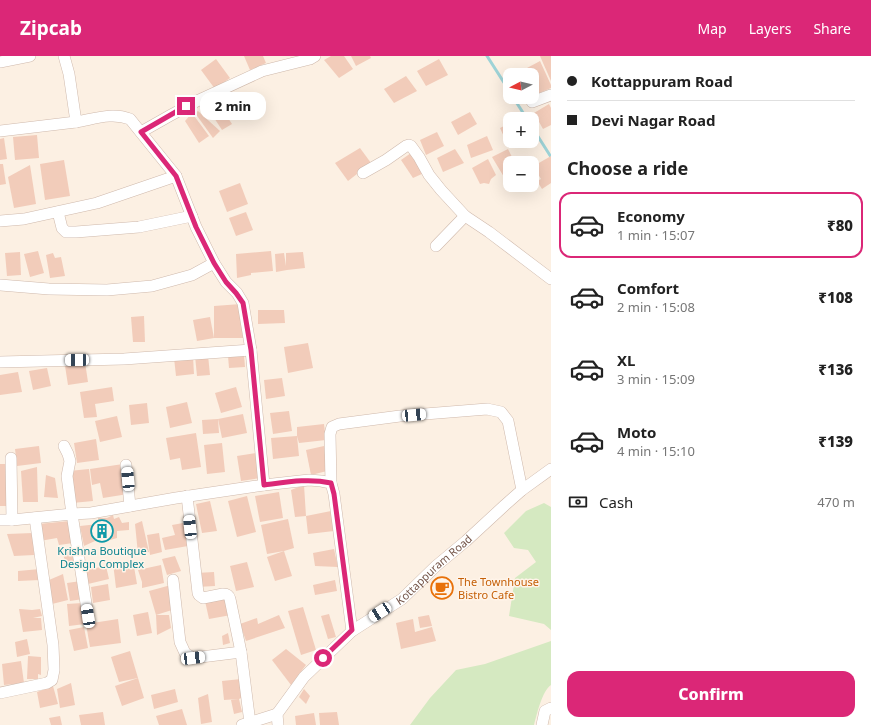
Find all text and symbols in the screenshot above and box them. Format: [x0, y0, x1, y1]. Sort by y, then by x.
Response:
text: Zipcab [20, 15, 82, 41]
text: Map [698, 19, 727, 38]
text: Layers [749, 19, 791, 38]
text: Share [813, 19, 851, 38]
north arrow [503, 68, 539, 104]
map controls [503, 68, 539, 192]
text: Kottappuram Road [591, 71, 733, 91]
callout: 2 min [200, 92, 266, 120]
route end [177, 97, 195, 115]
text: 2 min [215, 97, 251, 115]
text: Devi Nagar Road [591, 110, 716, 130]
button: + [503, 112, 539, 148]
button: − [503, 156, 539, 192]
text: Choose a ride [567, 156, 688, 180]
text: Economy [617, 206, 685, 226]
icon: car [569, 207, 605, 243]
text: ₹80 [827, 215, 853, 235]
text: 1 min · 15:07 [617, 226, 695, 244]
text: Comfort [617, 278, 679, 298]
icon: car [569, 279, 605, 315]
text: ₹108 [818, 287, 853, 307]
text: 2 min · 15:08 [617, 298, 695, 316]
text: XL [617, 350, 635, 370]
icon: car [569, 351, 605, 387]
car [65, 354, 89, 366]
text: ₹136 [818, 359, 853, 379]
text: 3 min · 15:09 [617, 370, 695, 388]
car [402, 408, 426, 422]
text: Moto [617, 422, 656, 442]
icon: car [569, 423, 605, 459]
text: ₹139 [818, 431, 853, 451]
text: 4 min · 15:10 [617, 442, 695, 460]
car [121, 467, 135, 491]
icon: cash [567, 491, 589, 513]
text: Cash [599, 492, 633, 512]
text: 470 m [817, 493, 855, 511]
car [183, 514, 197, 540]
building icon: Krishna Boutique Design Complex [89, 518, 115, 544]
street label: Kottappuram Road [393, 531, 475, 608]
place label: Krishna Boutique Design Complex [57, 543, 147, 571]
place label: The Townhouse Bistro Cafe [458, 574, 539, 602]
cafe icon: The Townhouse Bistro Cafe [429, 575, 455, 601]
car [367, 600, 393, 624]
car [80, 603, 96, 629]
route start [314, 649, 332, 667]
car [180, 651, 206, 665]
button: Confirm [567, 671, 855, 717]

